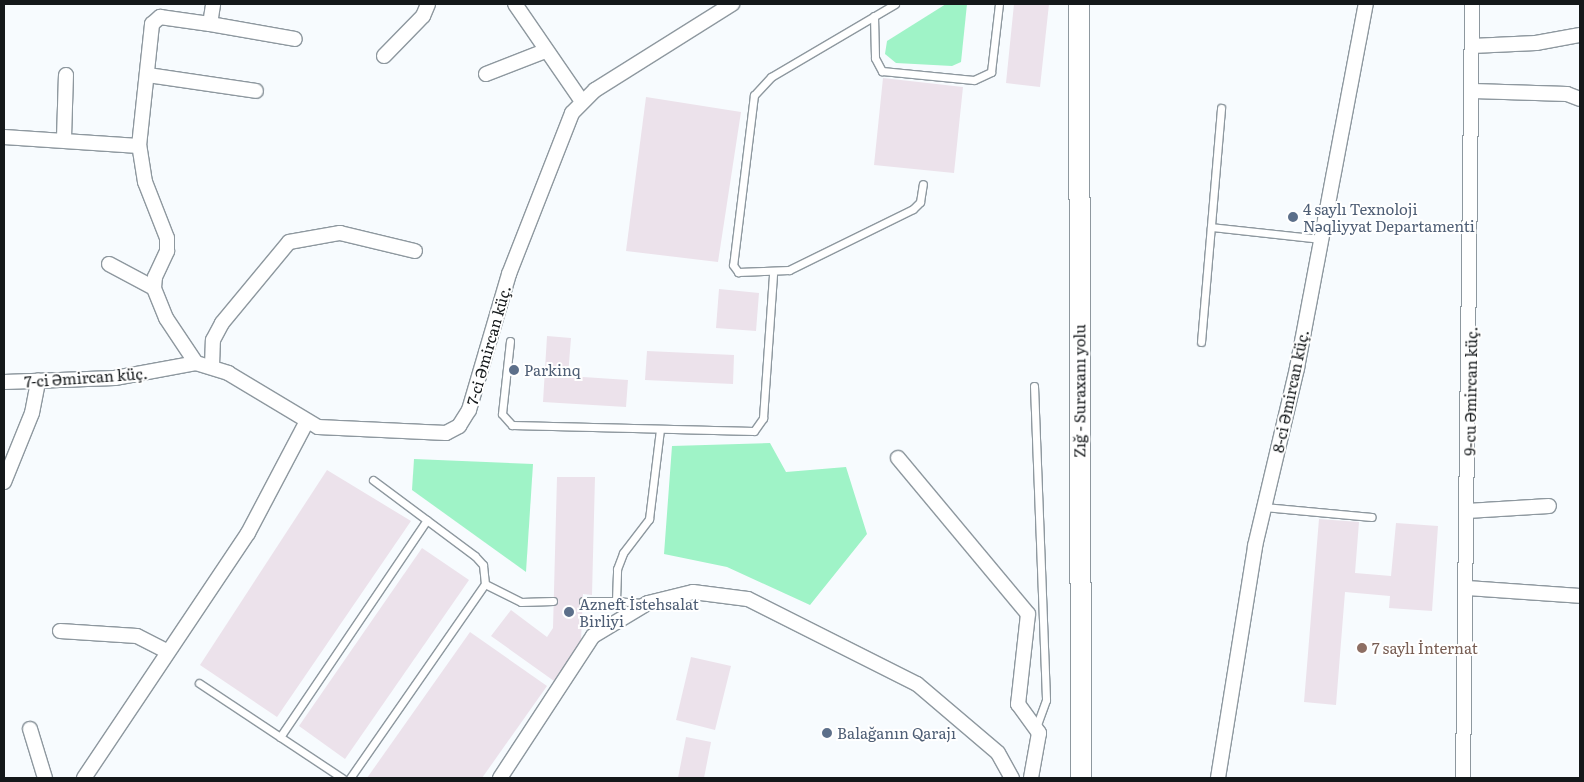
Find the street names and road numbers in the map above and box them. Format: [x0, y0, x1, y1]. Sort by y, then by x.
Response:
street label: 7-ci Əmircan küç. [462, 283, 514, 407]
street label: Zığ - Suraxanı yolu [1070, 324, 1088, 458]
street label: 9-cu Əmircan küç. [1460, 326, 1480, 456]
street label: 8-ci Əmircan küç. [1268, 328, 1312, 454]
street label: 7-ci Əmircan küç. [24, 364, 148, 390]

